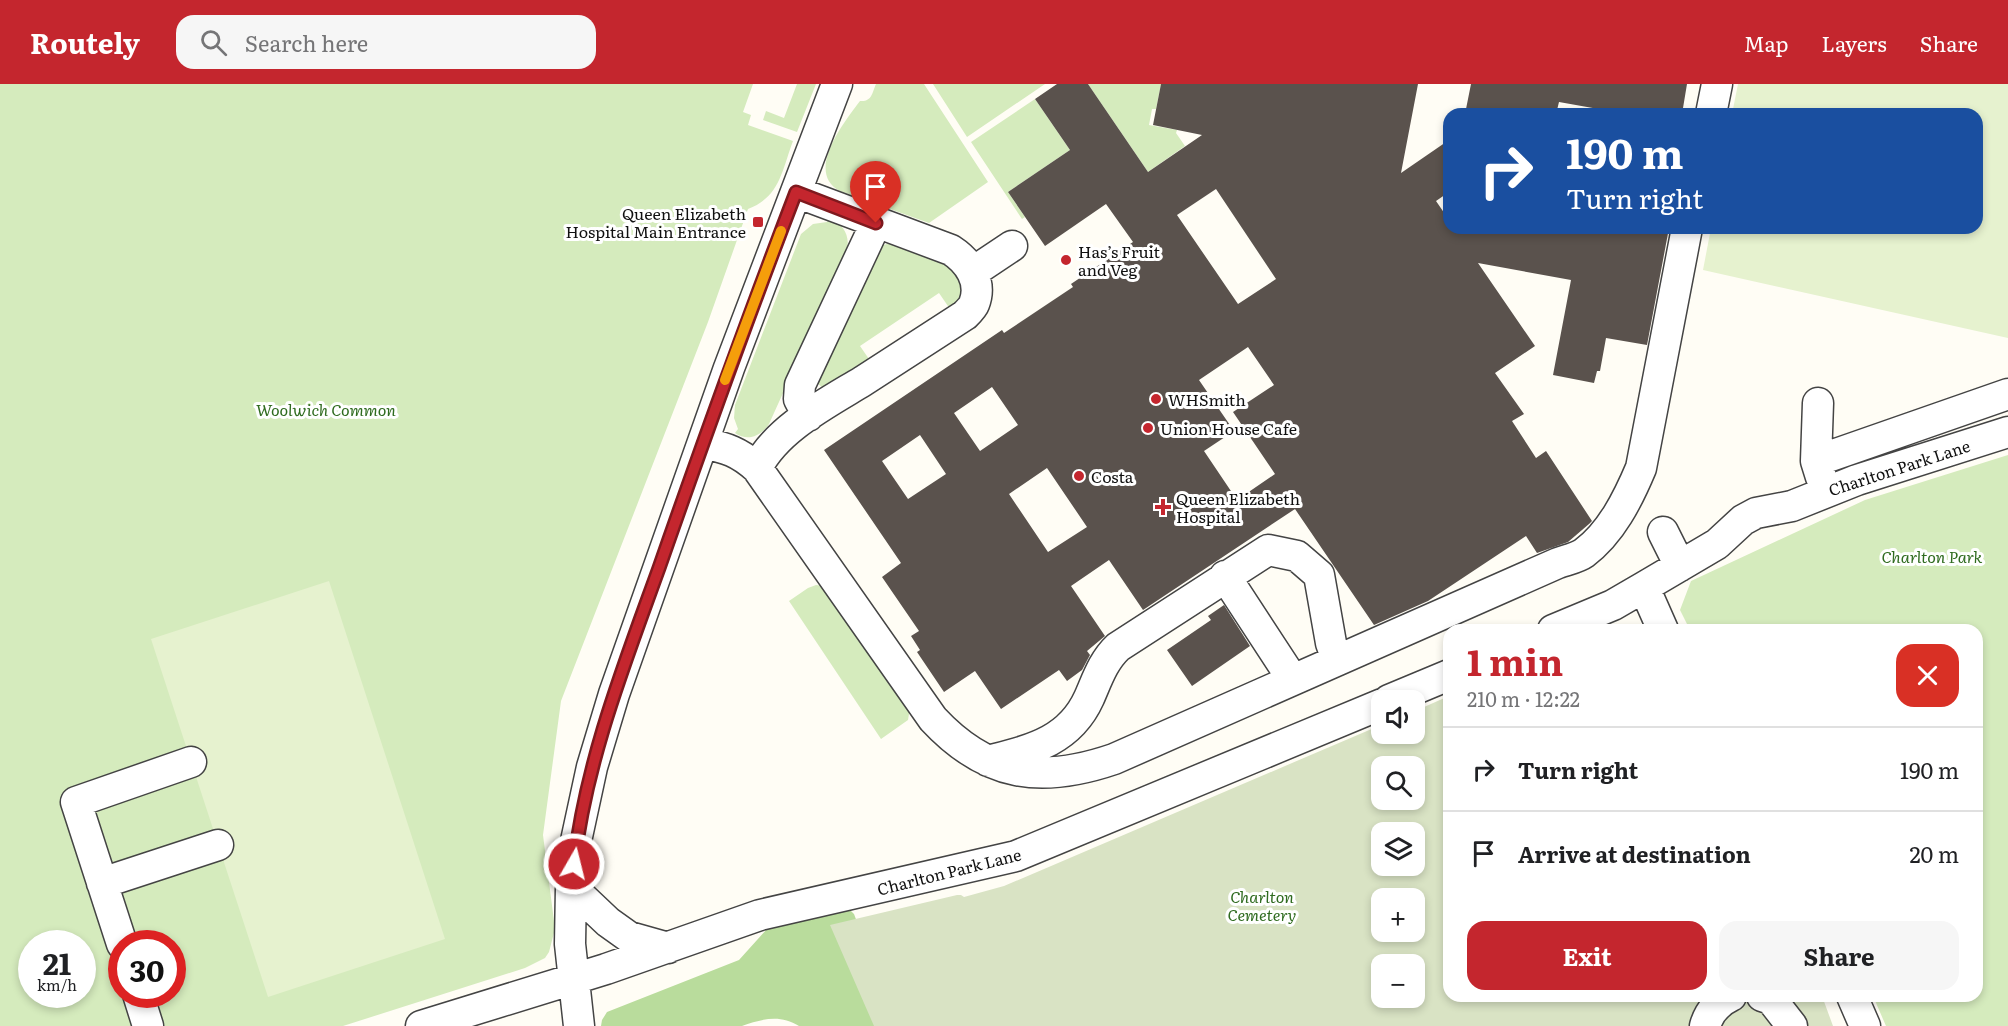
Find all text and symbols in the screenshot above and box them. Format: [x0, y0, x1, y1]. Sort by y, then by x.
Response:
search box [176, 15, 596, 69]
text: Routely [30, 21, 140, 63]
icon: search [197, 26, 230, 59]
text: Search here [245, 26, 368, 59]
text: Map [1744, 27, 1789, 58]
text: Layers [1822, 27, 1887, 58]
text: Share [1920, 27, 1978, 58]
text: 190 m [1566, 120, 1684, 182]
icon: right [1467, 132, 1545, 210]
pin [850, 161, 901, 223]
icon: arrive [859, 170, 892, 203]
text: Turn right [1566, 177, 1703, 217]
place label: Queen Elizabeth Hospital Main Entrance [566, 201, 746, 243]
marker: Queen Elizabeth Hospital Main Entrance [751, 215, 765, 229]
place label: Has’s Fruit and Veg [1078, 239, 1160, 281]
marker: Has’s Fruit and Veg [1059, 253, 1073, 267]
place label: WHSmith [1168, 387, 1246, 411]
marker: WHSmith [1149, 392, 1163, 406]
park label: Woolwich Common [256, 397, 396, 421]
place label: Union House Cafe [1160, 416, 1297, 440]
marker: Union House Cafe [1141, 421, 1155, 435]
street label: Charlton Park Lane [1825, 433, 1973, 501]
place label: Costa [1091, 464, 1134, 488]
marker: Costa [1072, 469, 1086, 483]
place label: Queen Elizabeth Hospital [1176, 486, 1301, 528]
marker: Queen Elizabeth Hospital [1154, 498, 1172, 516]
park label: Charlton Park [1882, 544, 1983, 568]
text: 1 min [1467, 634, 1563, 687]
button: close [1896, 644, 1959, 707]
text: 210 m · 12:22 [1467, 683, 1580, 713]
map controls [1371, 690, 1425, 1008]
button: sound [1371, 690, 1425, 744]
icon: right [1467, 753, 1500, 786]
text: Turn right [1518, 753, 1638, 786]
text: 190 m [1900, 753, 1959, 786]
button: search [1371, 756, 1425, 810]
button: layers [1371, 822, 1425, 876]
position arrow [542, 832, 606, 896]
icon: arrive [1467, 837, 1500, 870]
text: Arrive at destination [1518, 837, 1751, 870]
text: 20 m [1909, 837, 1959, 870]
street label: Charlton Park Lane [874, 841, 1024, 901]
park label: Charlton Cemetery [1228, 884, 1296, 926]
button: + [1371, 888, 1425, 942]
button: Exit [1467, 921, 1707, 990]
button: Share [1719, 921, 1959, 990]
speed limit sign: 30 [108, 930, 186, 1008]
text: 21 [43, 940, 71, 984]
button: − [1371, 954, 1425, 1008]
text: km/h [37, 973, 77, 996]

